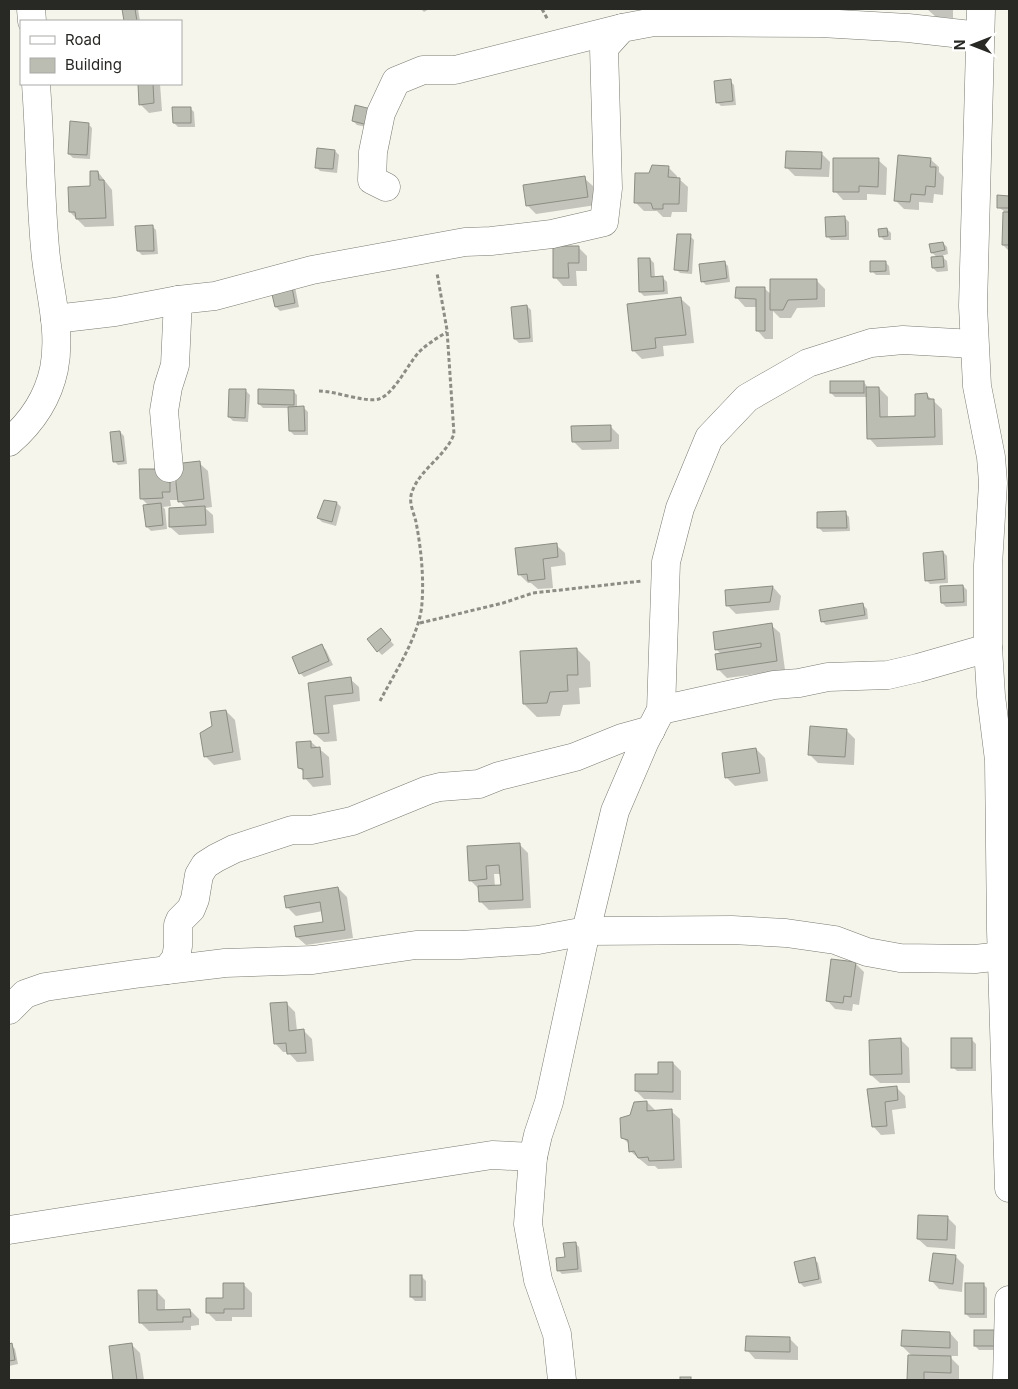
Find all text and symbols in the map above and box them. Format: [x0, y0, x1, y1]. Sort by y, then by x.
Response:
legend [20, 20, 182, 85]
north arrow [948, 20, 998, 70]
text: Road [65, 30, 101, 49]
text: N [951, 40, 968, 50]
text: Building [65, 55, 122, 74]

